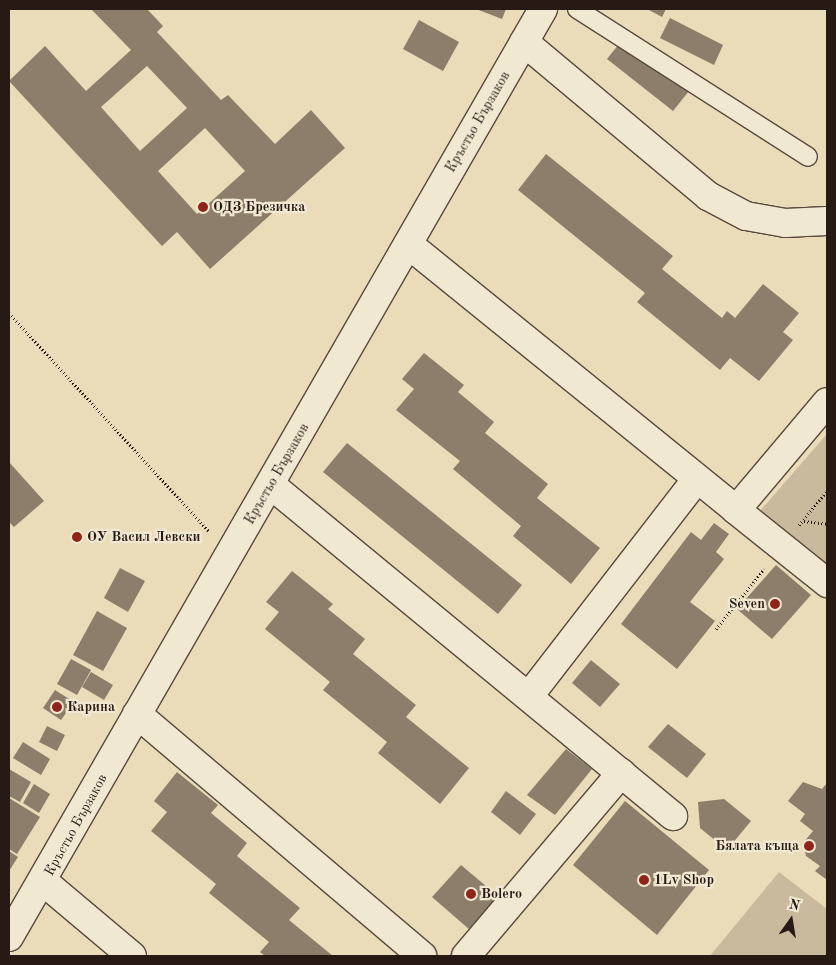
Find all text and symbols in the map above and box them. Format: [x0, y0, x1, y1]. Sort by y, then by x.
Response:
street label: Кръстьо Бързаков [442, 68, 514, 176]
place label: ОДЗ Брезичка [213, 199, 305, 215]
marker: ОДЗ Брезичка [197, 201, 209, 213]
street label: Кръстьо Бързаков [241, 420, 313, 528]
place label: ОУ Васил Левски [87, 529, 201, 545]
marker: ОУ Васил Левски [71, 531, 83, 543]
place label: Seven [729, 596, 765, 612]
marker: Seven [769, 598, 781, 610]
place label: Карина [67, 699, 115, 715]
marker: Карина [51, 701, 63, 713]
street label: Кръстьо Бързаков [41, 771, 111, 879]
place label: Бялата къща [715, 838, 799, 854]
marker: Бялата къща [803, 840, 815, 852]
place label: 1Lv Shop [654, 872, 714, 888]
marker: 1Lv Shop [638, 874, 650, 886]
place label: Bolero [481, 886, 522, 902]
marker: Bolero [465, 888, 477, 900]
north arrow [766, 895, 816, 945]
text: N [788, 897, 801, 913]

